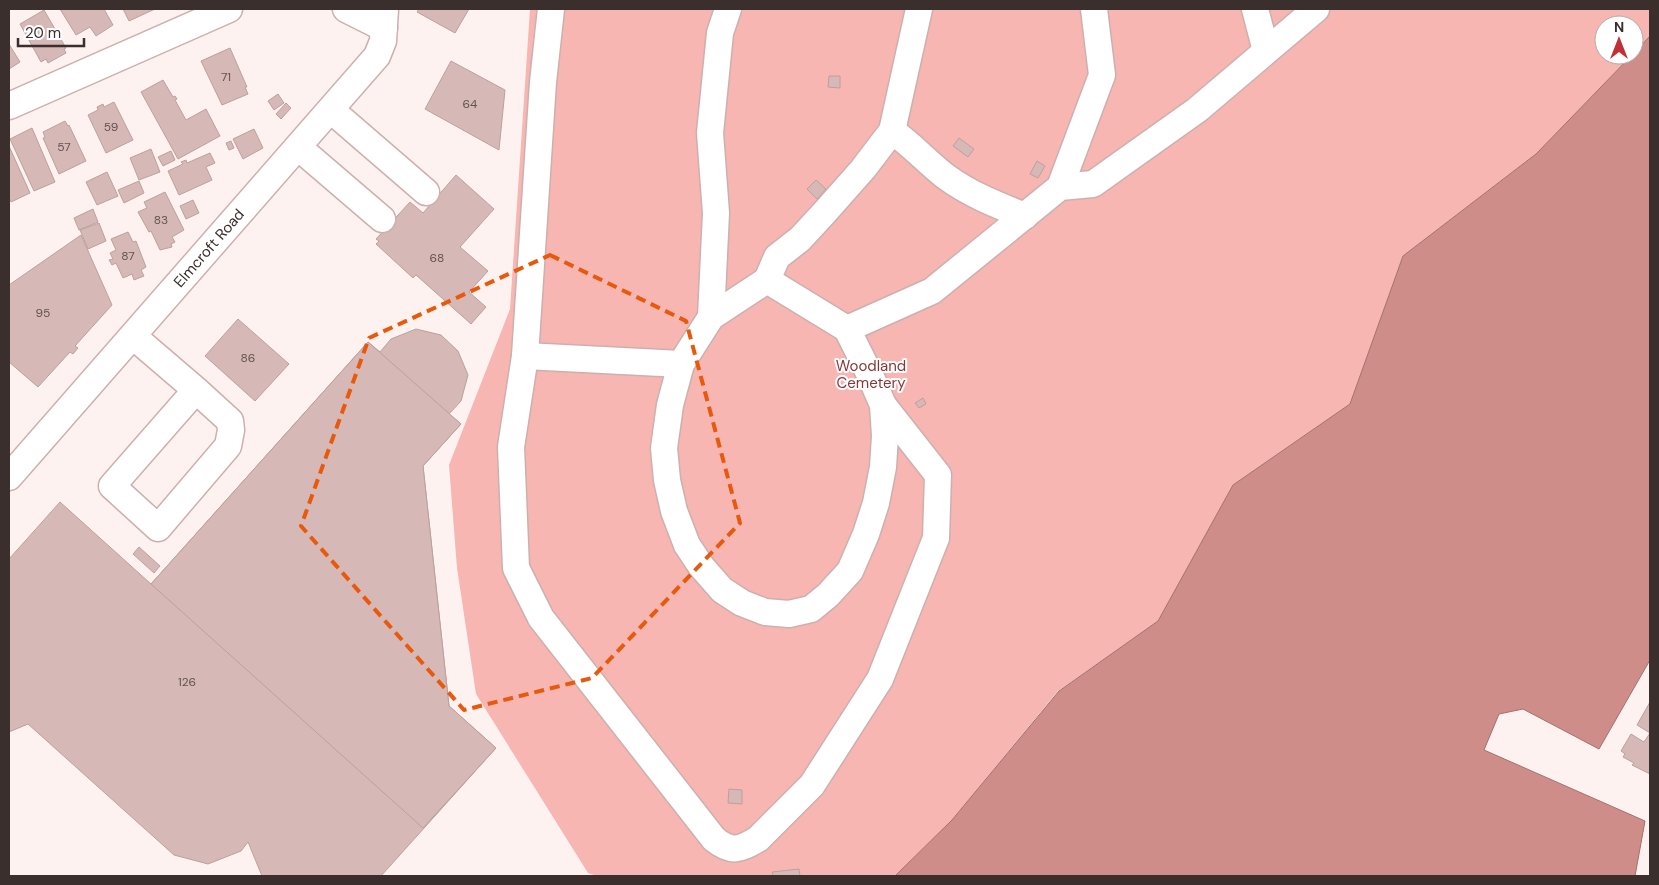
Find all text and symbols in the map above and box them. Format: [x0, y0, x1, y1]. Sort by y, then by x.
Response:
scale bar [18, 15, 84, 47]
north arrow [1594, 15, 1644, 65]
text: N [1614, 18, 1624, 36]
text: 20 m [25, 23, 61, 43]
house number: 71 [221, 69, 231, 85]
house number: 64 [463, 96, 477, 112]
house number: 59 [104, 119, 118, 135]
house number: 57 [57, 139, 71, 155]
street label: Elmcroft Road [169, 205, 249, 292]
house number: 83 [154, 212, 168, 228]
house number: 87 [121, 248, 135, 264]
house number: 68 [430, 250, 444, 266]
house number: 95 [36, 305, 50, 321]
house number: 86 [241, 350, 255, 366]
park label: Woodland Cemetery [836, 356, 906, 393]
house number: 126 [178, 674, 196, 690]

